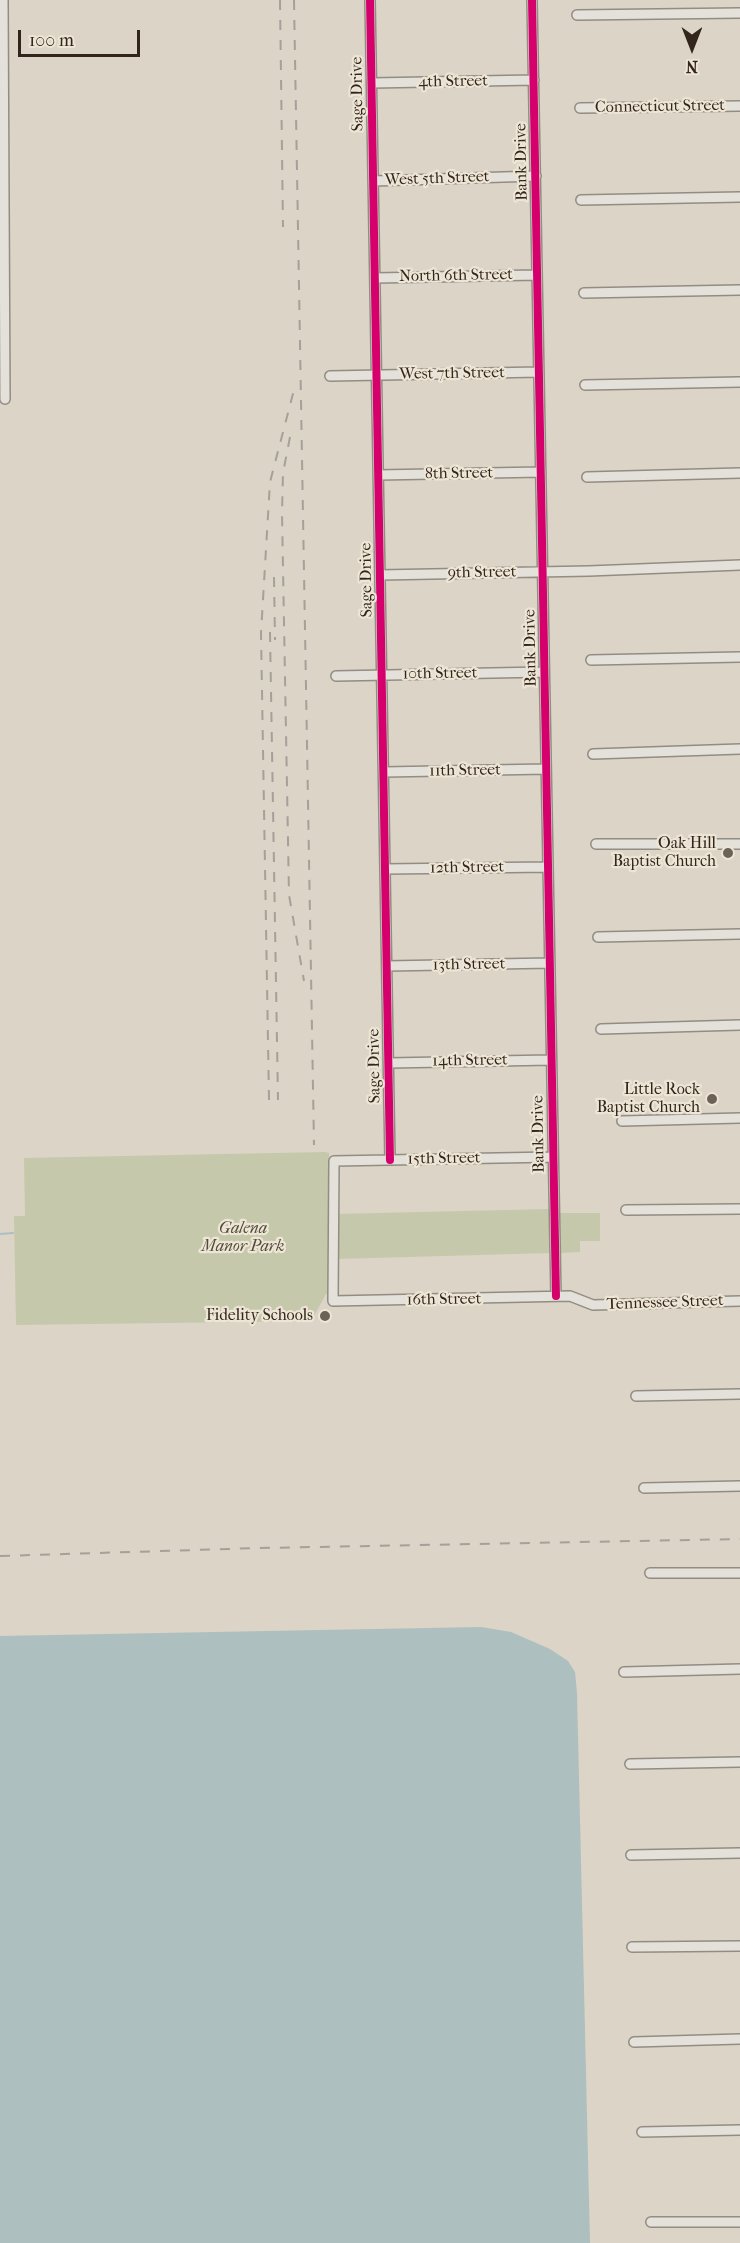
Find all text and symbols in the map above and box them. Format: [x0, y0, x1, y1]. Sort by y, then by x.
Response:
scale bar [21, 18, 142, 56]
north arrow [662, 18, 722, 78]
text: 100 m [29, 30, 74, 51]
street label: Sage Drive [348, 57, 368, 131]
text: N [686, 57, 698, 76]
street label: 4th Street [418, 72, 488, 92]
street label: Connecticut Street [595, 96, 725, 118]
street label: Bank Drive [512, 123, 532, 201]
street label: West 5th Street [384, 168, 490, 190]
street label: North 6th Street [399, 265, 513, 287]
street label: West 7th Street [399, 363, 505, 385]
street label: 8th Street [425, 464, 493, 484]
street label: Sage Drive [357, 543, 377, 617]
street label: 9th Street [447, 563, 517, 583]
street label: Bank Drive [521, 609, 541, 687]
street label: 10th Street [402, 664, 478, 684]
street label: 11th Street [429, 761, 501, 781]
place label: Oak Hill Baptist Church [613, 834, 716, 872]
marker: Oak Hill Baptist Church [721, 846, 735, 860]
street label: 12th Street [430, 858, 504, 878]
street label: 13th Street [433, 955, 505, 975]
street label: Sage Drive [365, 1029, 385, 1103]
street label: 14th Street [432, 1051, 508, 1071]
place label: Little Rock Baptist Church [597, 1080, 700, 1118]
marker: Little Rock Baptist Church [705, 1092, 719, 1106]
street label: Bank Drive [529, 1095, 549, 1173]
street label: 15th Street [407, 1149, 481, 1169]
park label: Galena Manor Park [202, 1219, 284, 1257]
street label: 16th Street [407, 1290, 481, 1310]
street label: Tennessee Street [606, 1291, 724, 1315]
place label: Fidelity Schools [206, 1306, 313, 1326]
marker: Fidelity Schools [318, 1309, 332, 1323]

